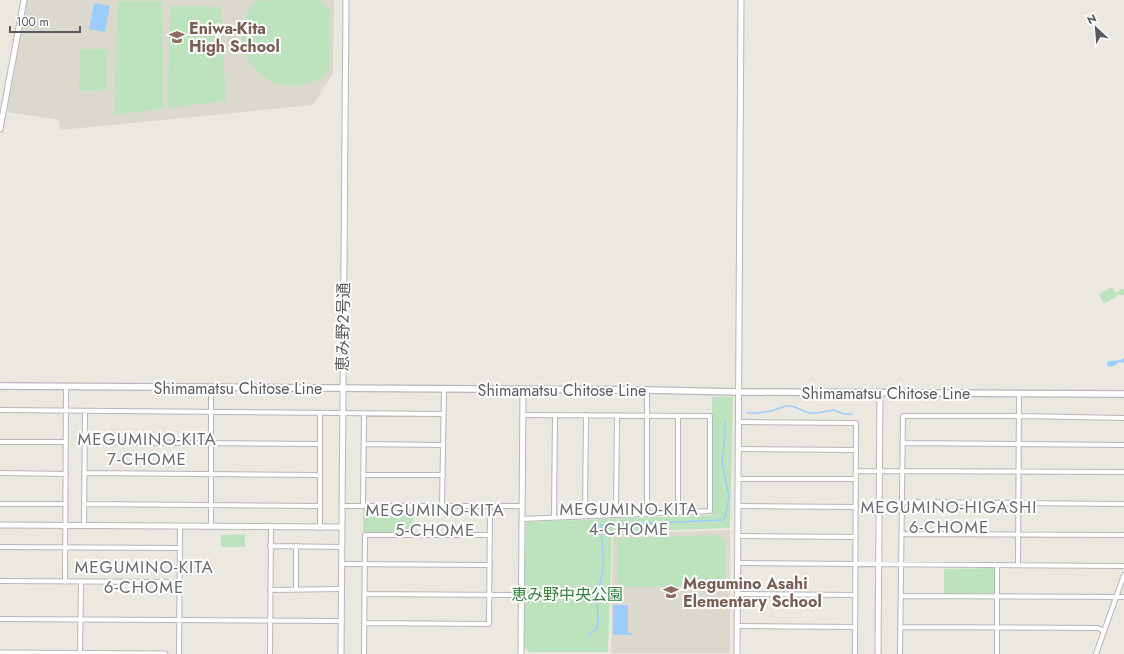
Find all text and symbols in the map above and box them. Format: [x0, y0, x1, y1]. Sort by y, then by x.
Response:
scale bar [10, 8, 80, 34]
north arrow [1076, 8, 1116, 48]
text: N [1084, 10, 1099, 28]
text: 100 m [16, 13, 49, 31]
place label: Eniwa-Kita High School [189, 17, 280, 58]
school or university icon: Eniwa-Kita High School [168, 28, 186, 46]
street label: 恵み野２号通 [331, 282, 355, 372]
street label: Shimamatsu Chitose Line [154, 377, 322, 400]
street label: Shimamatsu Chitose Line [478, 379, 646, 402]
street label: Shimamatsu Chitose Line [802, 382, 970, 405]
district label: MEGUMINO-KITA 7-CHOME [77, 427, 217, 471]
district label: MEGUMINO-HIGASHI 6-CHOME [861, 495, 1037, 539]
district label: MEGUMINO-KITA 4-CHOME [559, 497, 699, 541]
district label: MEGUMINO-KITA 5-CHOME [365, 498, 505, 542]
district label: MEGUMINO-KITA 6-CHOME [74, 555, 214, 599]
place label: Megumino Asahi Elementary School [683, 572, 822, 613]
park label: 恵み野中央公園 [511, 583, 623, 606]
school or university icon: Megumino Asahi Elementary School [662, 583, 680, 601]

